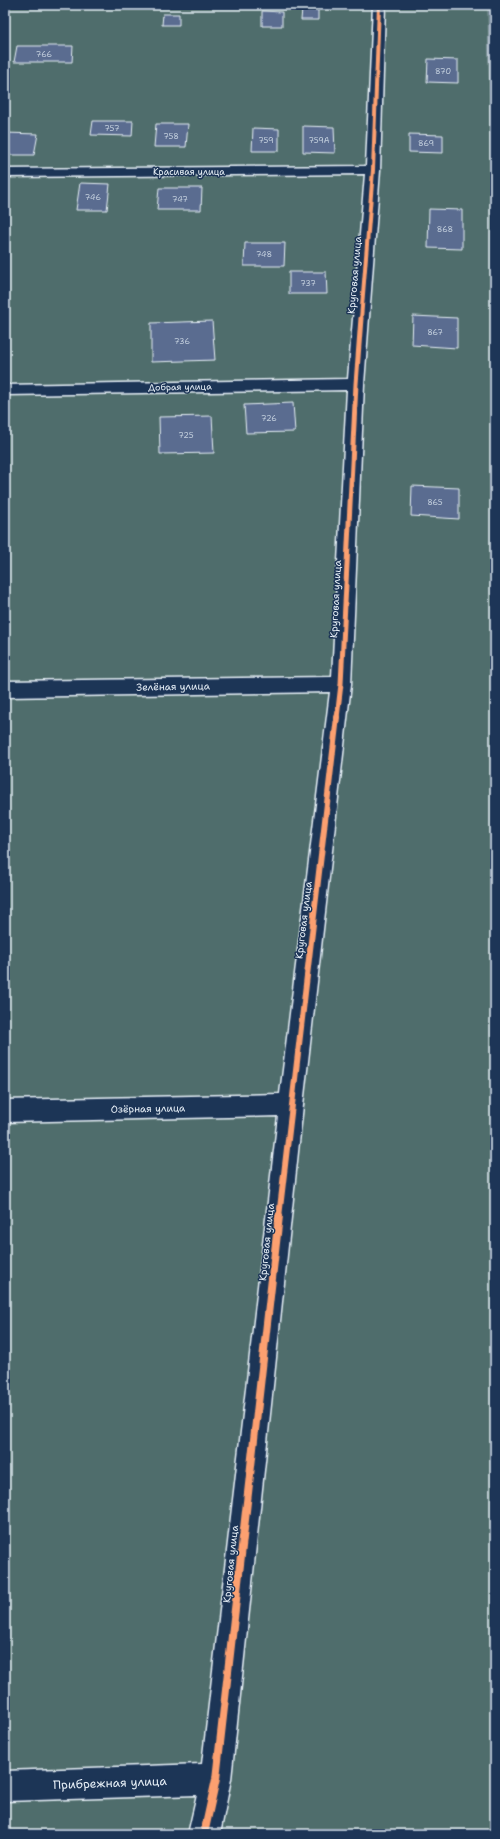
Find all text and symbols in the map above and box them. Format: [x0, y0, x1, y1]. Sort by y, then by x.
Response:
house number: 766 [36, 49, 53, 60]
house number: 870 [435, 66, 451, 77]
house number: 757 [104, 123, 120, 134]
house number: 758 [163, 131, 179, 142]
house number: 759 [258, 135, 274, 146]
house number: 759А [308, 135, 330, 146]
house number: 869 [418, 138, 434, 149]
street label: Красивая улица [153, 166, 225, 178]
house number: 746 [85, 192, 102, 203]
house number: 747 [172, 194, 188, 205]
house number: 868 [437, 224, 453, 235]
street label: Круговая улица [345, 235, 364, 314]
house number: 748 [256, 249, 272, 260]
house number: 737 [300, 278, 316, 289]
house number: 867 [427, 327, 443, 338]
house number: 736 [174, 336, 190, 347]
street label: Добрая улица [148, 380, 212, 394]
house number: 726 [261, 413, 277, 424]
house number: 725 [178, 430, 194, 441]
house number: 865 [427, 497, 443, 508]
street label: Круговая улица [327, 559, 344, 638]
street label: Зелёная улица [136, 679, 211, 694]
street label: Круговая улица [292, 880, 315, 960]
street label: Озёрная улица [111, 1101, 186, 1116]
street label: Круговая улица [256, 1202, 277, 1282]
street label: Круговая улица [220, 1524, 241, 1604]
street label: Прибрежная улица [53, 1773, 168, 1793]

